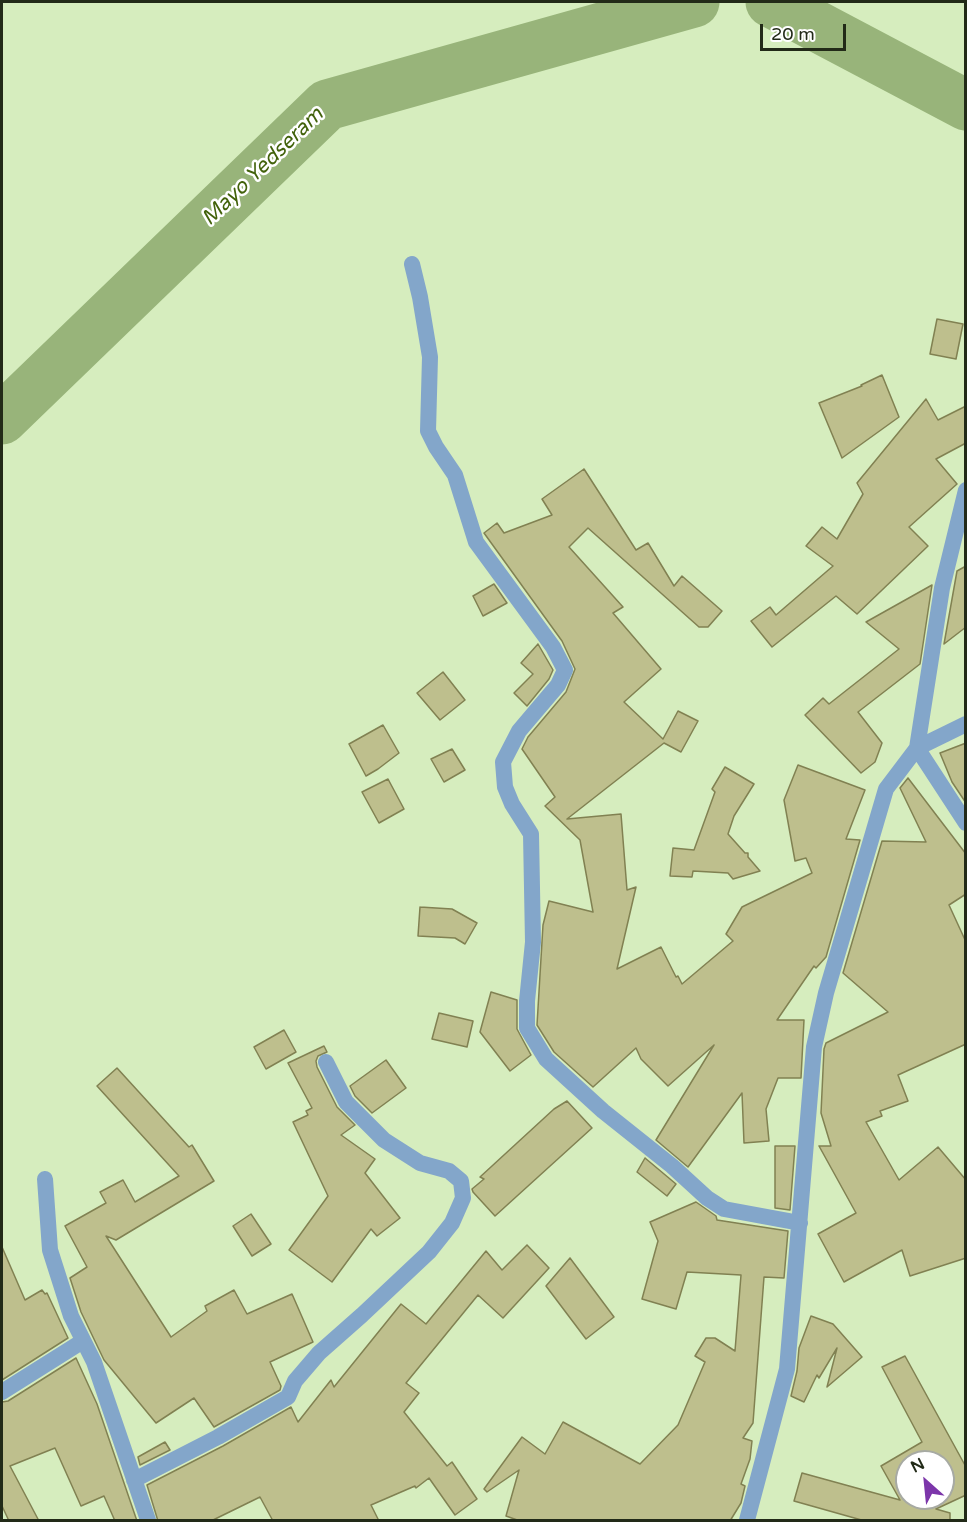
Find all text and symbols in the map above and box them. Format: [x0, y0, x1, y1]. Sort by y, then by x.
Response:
scale bar [763, 12, 848, 50]
text: 20 m [771, 23, 815, 45]
water label: Mayo Yedseram [197, 103, 329, 231]
north arrow [895, 1450, 955, 1510]
text: N [907, 1454, 928, 1478]

